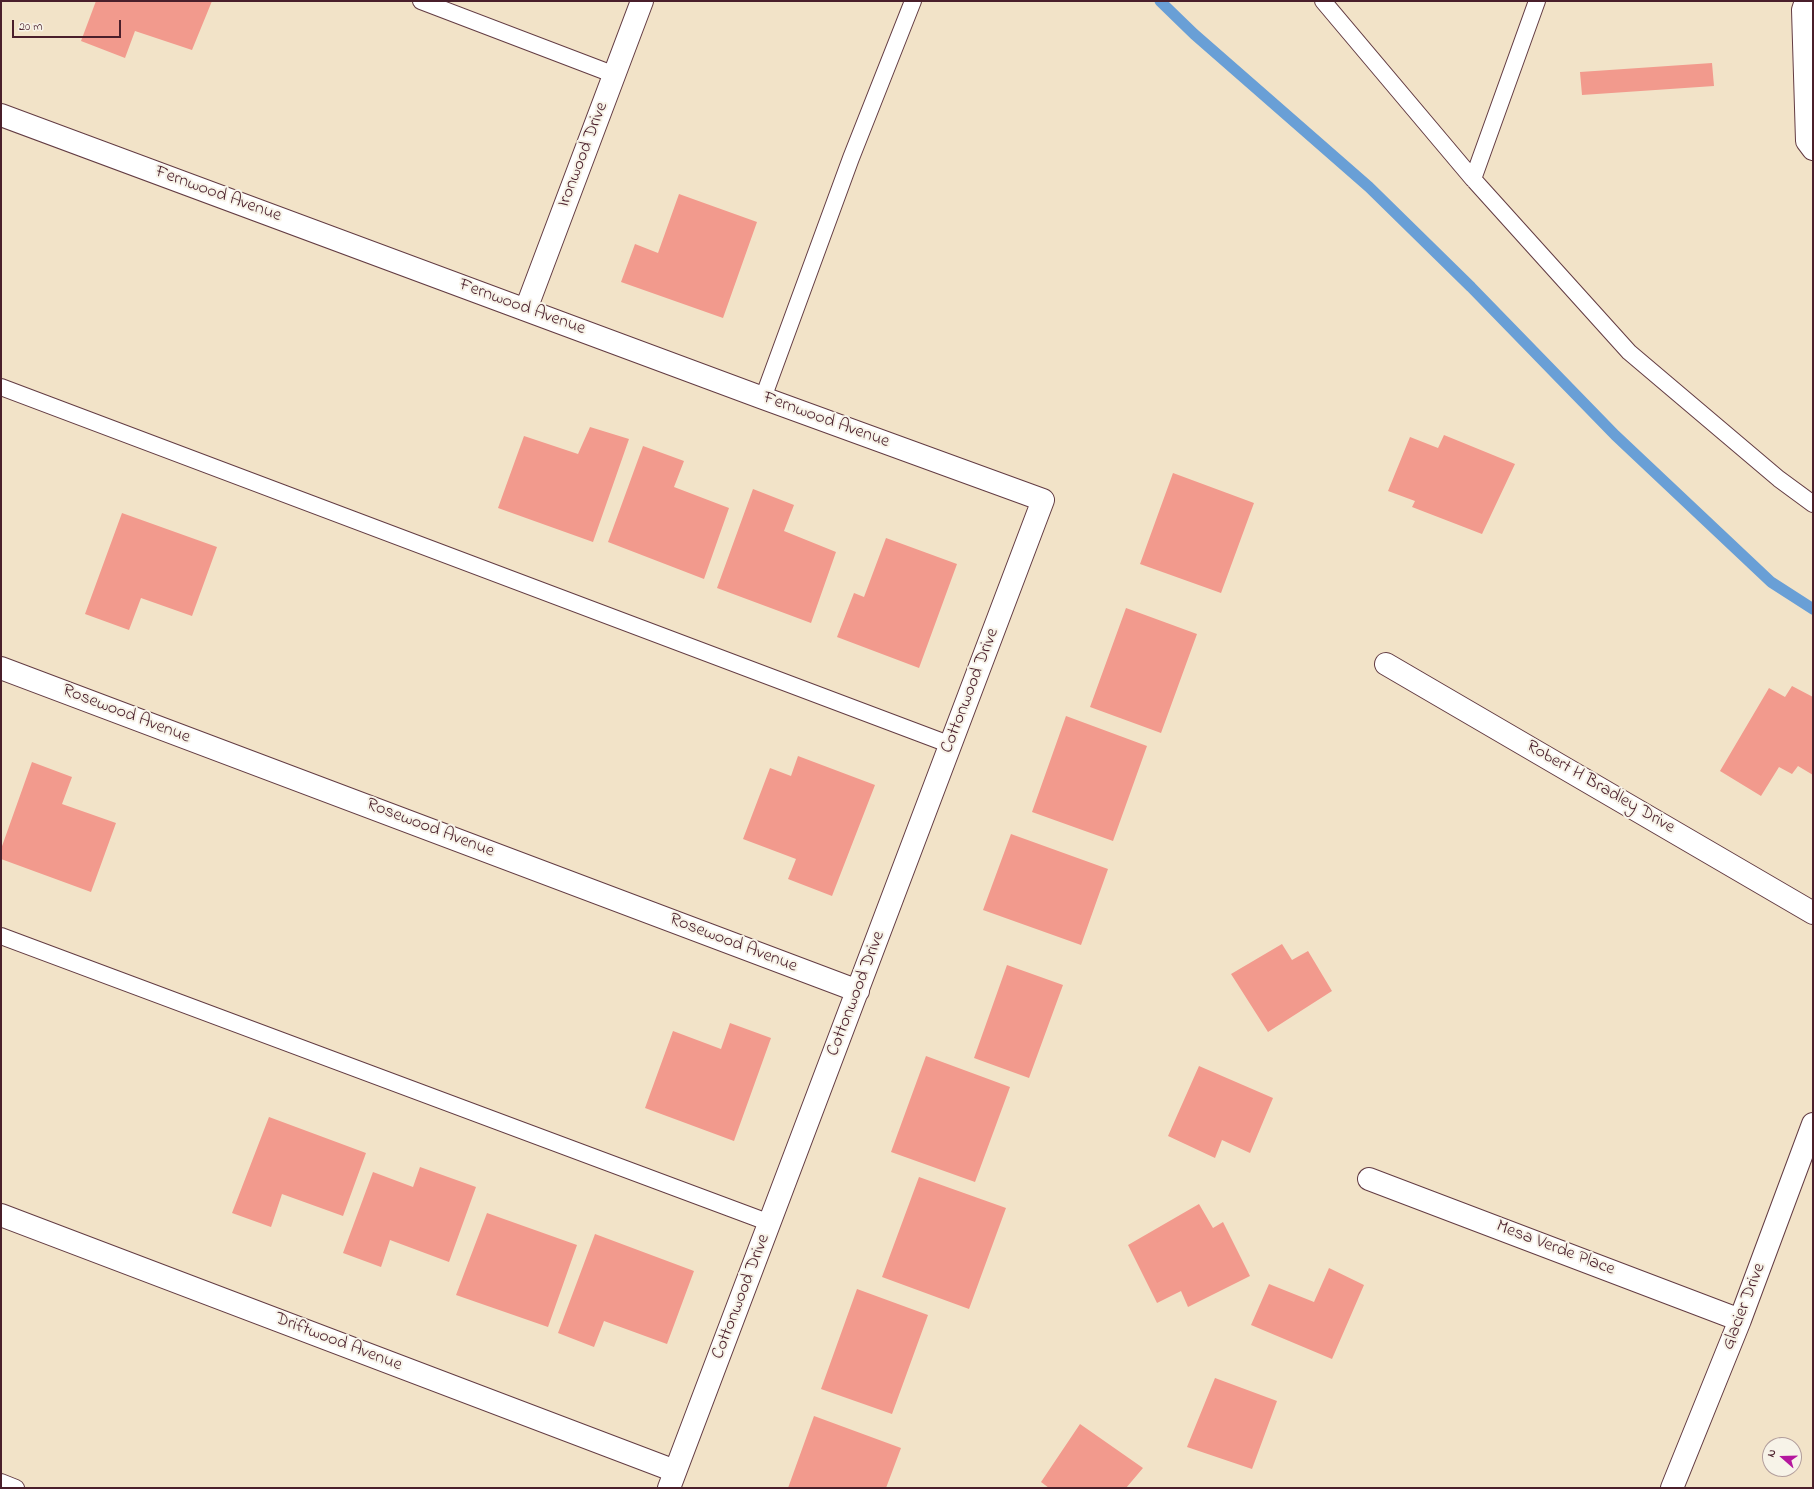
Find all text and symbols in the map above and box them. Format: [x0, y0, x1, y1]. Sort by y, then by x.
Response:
scale bar [14, 12, 123, 38]
text: 20 m [19, 18, 42, 36]
street label: Ironwood Drive [554, 100, 614, 210]
street label: Fernwood Avenue [152, 162, 284, 228]
street label: Fernwood Avenue [456, 275, 588, 341]
street label: Fernwood Avenue [760, 388, 892, 454]
street label: Cottonwood Drive [937, 625, 1005, 757]
street label: Rosewood Avenue [59, 681, 193, 749]
street label: Robert H Bradley Drive [1522, 737, 1678, 839]
street label: Rosewood Avenue [363, 795, 497, 863]
street label: Rosewood Avenue [666, 910, 800, 978]
street label: Cottonwood Drive [823, 928, 891, 1060]
street label: Mesa Verde Place [1493, 1216, 1617, 1282]
street label: Cottonwood Drive [708, 1231, 776, 1363]
street label: Glacier Drive [1719, 1261, 1771, 1353]
street label: Driftwood Avenue [271, 1309, 405, 1377]
north arrow [1762, 1437, 1802, 1477]
text: N [1763, 1447, 1780, 1459]

